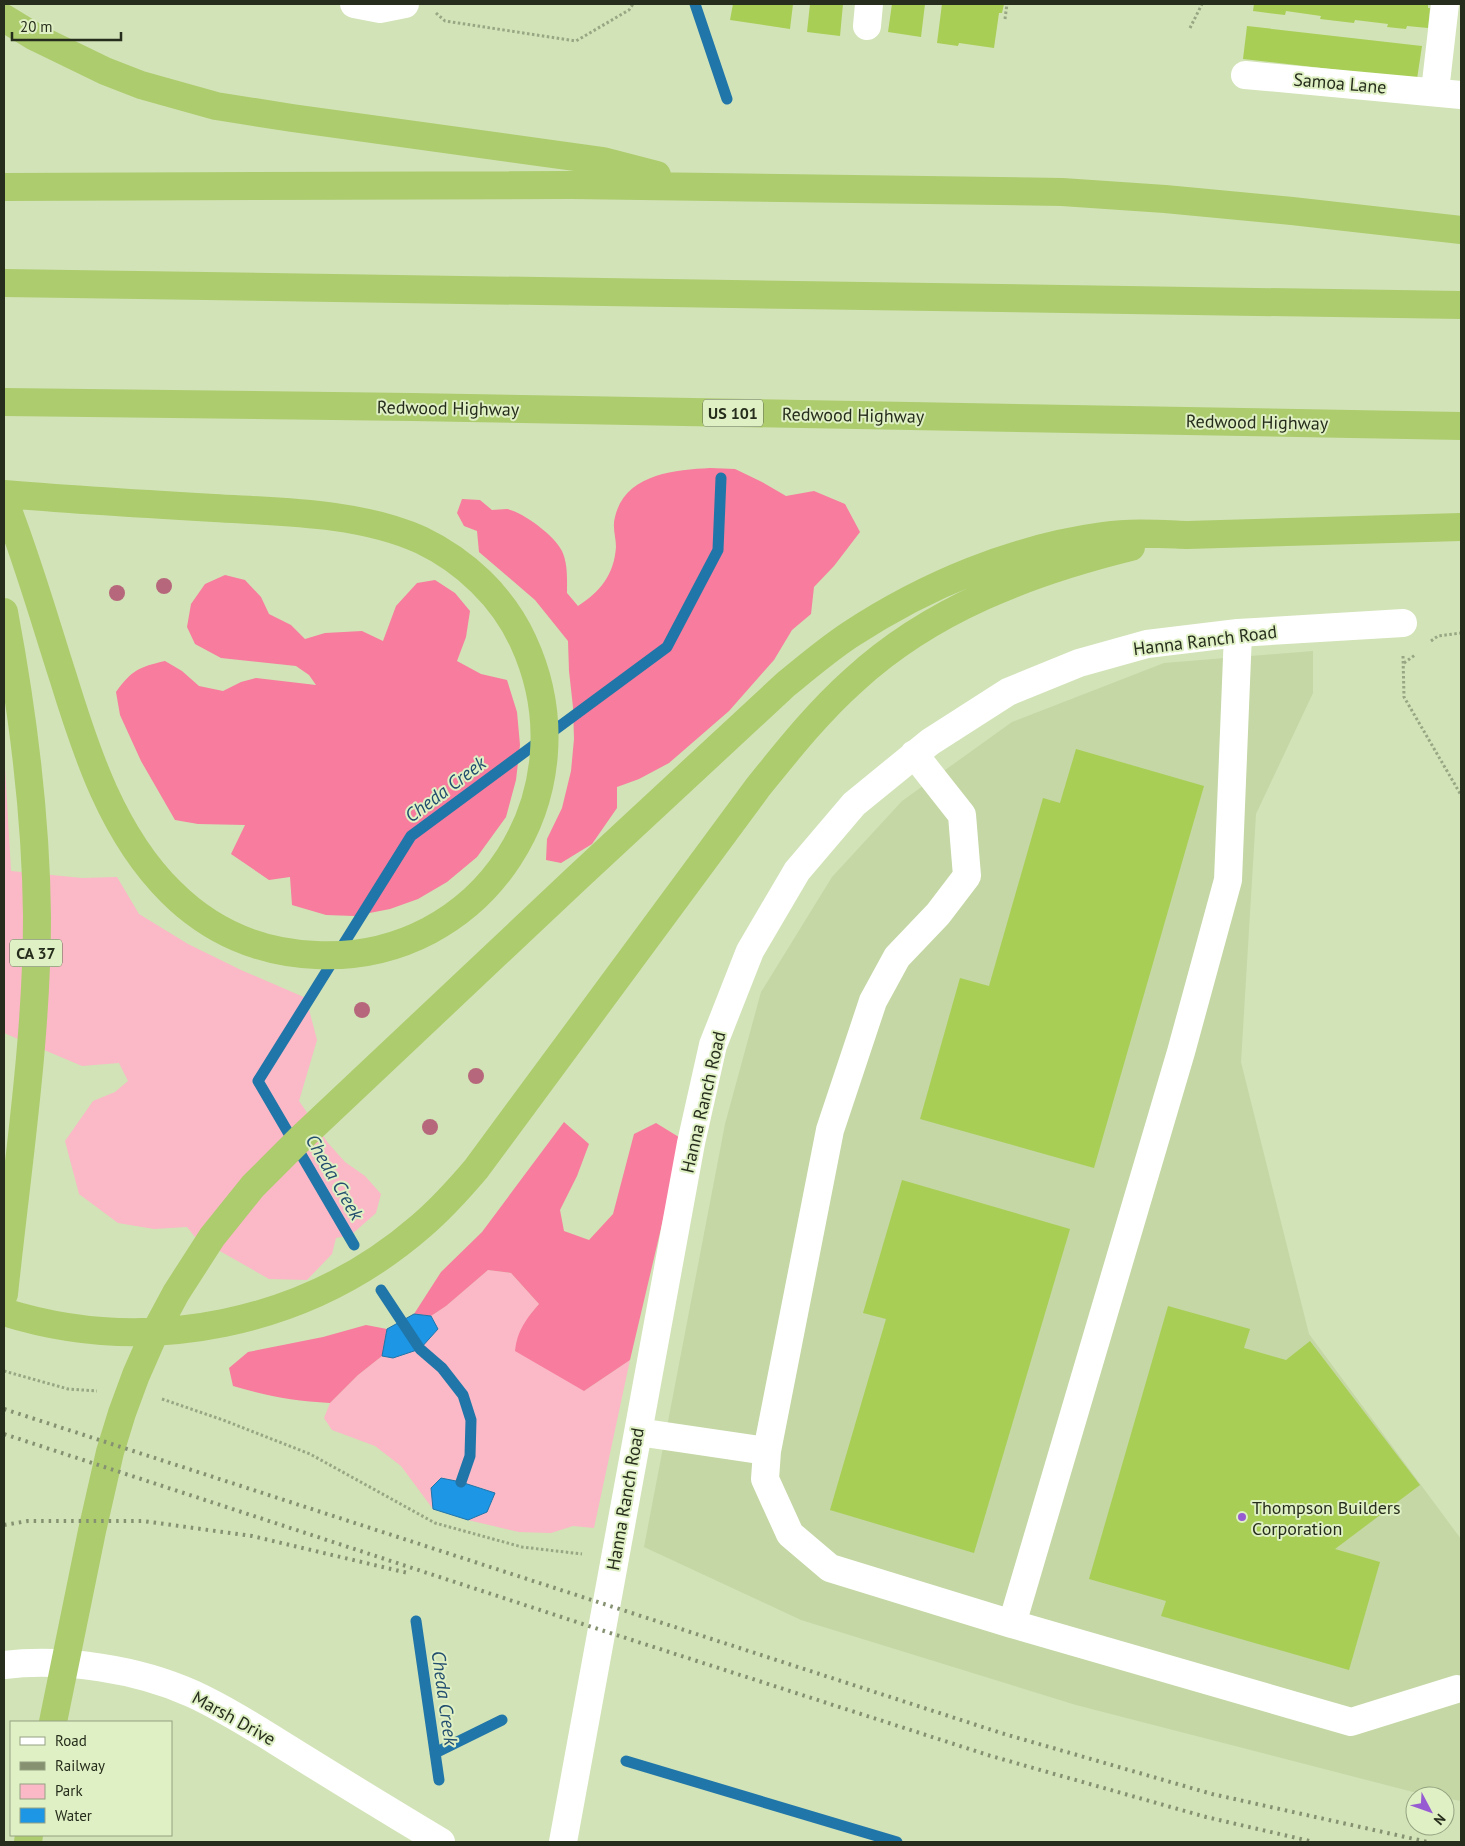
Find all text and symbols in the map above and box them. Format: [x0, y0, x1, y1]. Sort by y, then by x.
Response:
scale bar [12, 10, 121, 42]
text: 20 m [20, 17, 53, 36]
street label: Samoa Lane [1292, 67, 1388, 99]
street label: Redwood Highway [377, 395, 520, 421]
road number: US 101 [703, 399, 763, 426]
street label: Redwood Highway [782, 402, 925, 428]
street label: Redwood Highway [1186, 409, 1329, 435]
street label: Hanna Ranch Road [1132, 620, 1278, 660]
water label: Cheda Creek [400, 750, 491, 827]
road number: CA 37 [10, 940, 62, 966]
street label: Hanna Ranch Road [676, 1029, 730, 1175]
water label: Cheda Creek [301, 1130, 370, 1226]
street label: Hanna Ranch Road [601, 1426, 649, 1572]
place label: Thompson Builders Corporation [1252, 1496, 1401, 1540]
marker: Thompson Builders Corporation [1236, 1511, 1248, 1523]
water label: Cheda Creek [426, 1649, 464, 1748]
street label: Marsh Drive [188, 1686, 280, 1750]
legend [10, 1721, 172, 1836]
text: Road [55, 1731, 87, 1750]
text: Railway [55, 1756, 105, 1775]
text: Park [55, 1781, 83, 1800]
north arrow [1405, 1786, 1455, 1836]
text: Water [55, 1806, 92, 1825]
text: N [1430, 1810, 1450, 1829]

